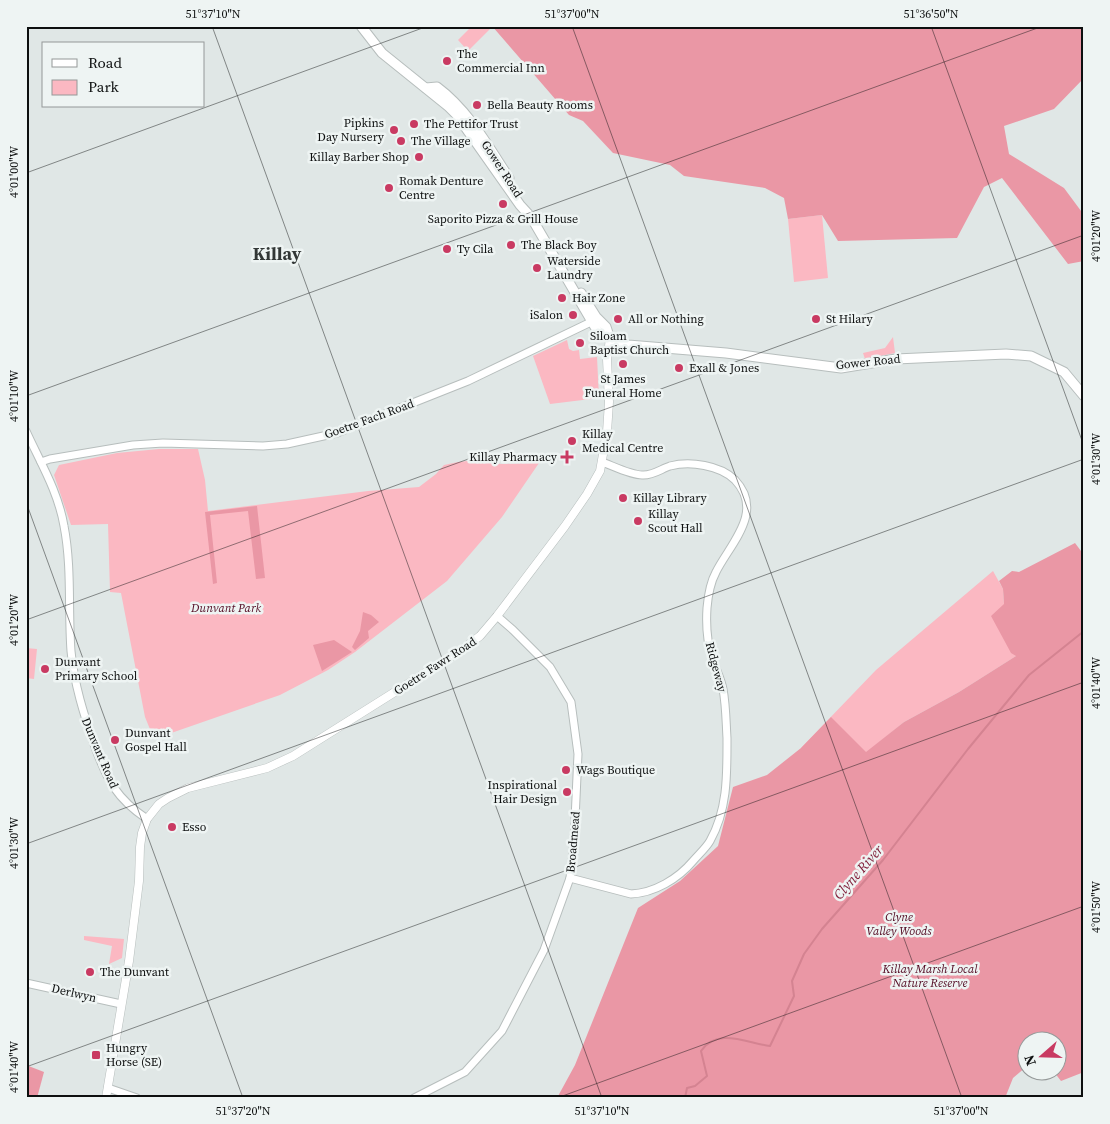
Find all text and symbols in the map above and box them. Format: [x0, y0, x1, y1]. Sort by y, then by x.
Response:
text: 51°37'10"N [185, 6, 241, 22]
text: 51°37'00"N [544, 6, 600, 22]
text: 51°36'50"N [903, 6, 959, 22]
legend [42, 42, 205, 108]
place label: The Commercial Inn [457, 46, 545, 76]
text: Road [88, 52, 122, 73]
marker: The Commercial Inn [441, 55, 453, 67]
text: Park [88, 76, 120, 97]
place label: Bella Beauty Rooms [487, 97, 593, 113]
marker: Bella Beauty Rooms [471, 99, 483, 111]
place label: Pipkins Day Nursery [317, 115, 385, 145]
place label: The Pettifor Trust [424, 116, 518, 132]
marker: The Pettifor Trust [408, 118, 420, 130]
marker: Pipkins Day Nursery [388, 124, 400, 136]
place label: The Village [411, 133, 471, 149]
marker: The Village [395, 135, 407, 147]
street label: Gower Road [478, 137, 526, 201]
text: 4°01'00"W [6, 146, 22, 198]
place label: Killay Barber Shop [309, 149, 409, 165]
marker: Killay Barber Shop [413, 151, 425, 163]
place label: Romak Denture Centre [399, 173, 483, 203]
marker: Romak Denture Centre [383, 182, 395, 194]
marker: Saporito Pizza & Grill House [497, 198, 509, 210]
text: 4°01'20"W [1088, 210, 1104, 262]
place label: Saporito Pizza & Grill House [428, 211, 578, 227]
place label: The Black Boy [521, 237, 597, 253]
marker: The Black Boy [505, 239, 517, 251]
district label: Killay [253, 241, 302, 266]
place label: Ty Cila [457, 241, 494, 257]
marker: Ty Cila [441, 243, 453, 255]
place label: Waterside Laundry [547, 253, 601, 283]
marker: Waterside Laundry [531, 262, 543, 274]
place label: Hair Zone [572, 290, 625, 306]
marker: Hair Zone [556, 292, 568, 304]
place label: iSalon [530, 307, 563, 323]
marker: iSalon [567, 309, 579, 321]
place label: All or Nothing [628, 311, 704, 327]
place label: St Hilary [826, 311, 873, 327]
marker: All or Nothing [612, 313, 624, 325]
marker: St Hilary [810, 313, 822, 325]
place label: Siloam Baptist Church [590, 328, 669, 358]
marker: Siloam Baptist Church [574, 337, 586, 349]
street label: Gower Road [835, 351, 901, 373]
marker: St James Funeral Home [617, 358, 629, 370]
place label: Exall & Jones [689, 360, 759, 376]
marker: Exall & Jones [673, 362, 685, 374]
text: 4°01'10"W [6, 370, 22, 422]
place label: St James Funeral Home [584, 371, 662, 401]
street label: Goetre Fach Road [322, 395, 416, 443]
place label: Killay Medical Centre [582, 426, 663, 456]
text: 4°01'30"W [1088, 433, 1104, 485]
marker: Killay Medical Centre [566, 435, 578, 447]
place label: Killay Pharmacy [469, 449, 558, 465]
marker: Killay Pharmacy [561, 451, 573, 463]
place label: Killay Library [633, 490, 707, 506]
marker: Killay Library [617, 492, 629, 504]
place label: Killay Scout Hall [648, 506, 703, 536]
marker: Killay Scout Hall [632, 515, 644, 527]
text: 4°01'20"W [6, 594, 22, 646]
park label: Dunvant Park [190, 600, 261, 616]
street label: Goetre Fawr Road [391, 633, 479, 699]
street label: Ridgeway [702, 640, 731, 695]
place label: Dunvant Primary School [55, 654, 138, 684]
text: 4°01'40"W [1088, 657, 1104, 709]
marker: Dunvant Primary School [39, 663, 51, 675]
street label: Dunvant Road [78, 715, 122, 791]
place label: Dunvant Gospel Hall [125, 725, 187, 755]
marker: Dunvant Gospel Hall [109, 734, 121, 746]
place label: Wags Boutique [576, 762, 655, 778]
marker: Wags Boutique [560, 764, 572, 776]
place label: Inspirational Hair Design [488, 777, 557, 807]
marker: Inspirational Hair Design [561, 786, 573, 798]
street label: Broadmead [562, 810, 584, 873]
text: 4°01'30"W [6, 817, 22, 869]
place label: Esso [182, 819, 207, 835]
marker: Esso [166, 821, 178, 833]
water label: Clyne River [829, 840, 888, 904]
text: 4°01'50"W [1088, 881, 1104, 933]
park label: Clyne Valley Woods [866, 909, 932, 939]
park label: Killay Marsh Local Nature Reserve [881, 961, 978, 991]
place label: The Dunvant [100, 964, 169, 980]
marker: The Dunvant [84, 966, 96, 978]
street label: Derlwyn [50, 980, 98, 1006]
north arrow [1018, 1032, 1068, 1082]
place label: Hungry Horse (SE) [106, 1040, 162, 1070]
text: 4°01'40"W [6, 1041, 22, 1093]
marker: Hungry Horse (SE) [90, 1049, 102, 1061]
text: N [1019, 1052, 1041, 1069]
text: 51°37'20"N [215, 1103, 271, 1119]
text: 51°37'10"N [574, 1103, 630, 1119]
text: 51°37'00"N [933, 1103, 989, 1119]

